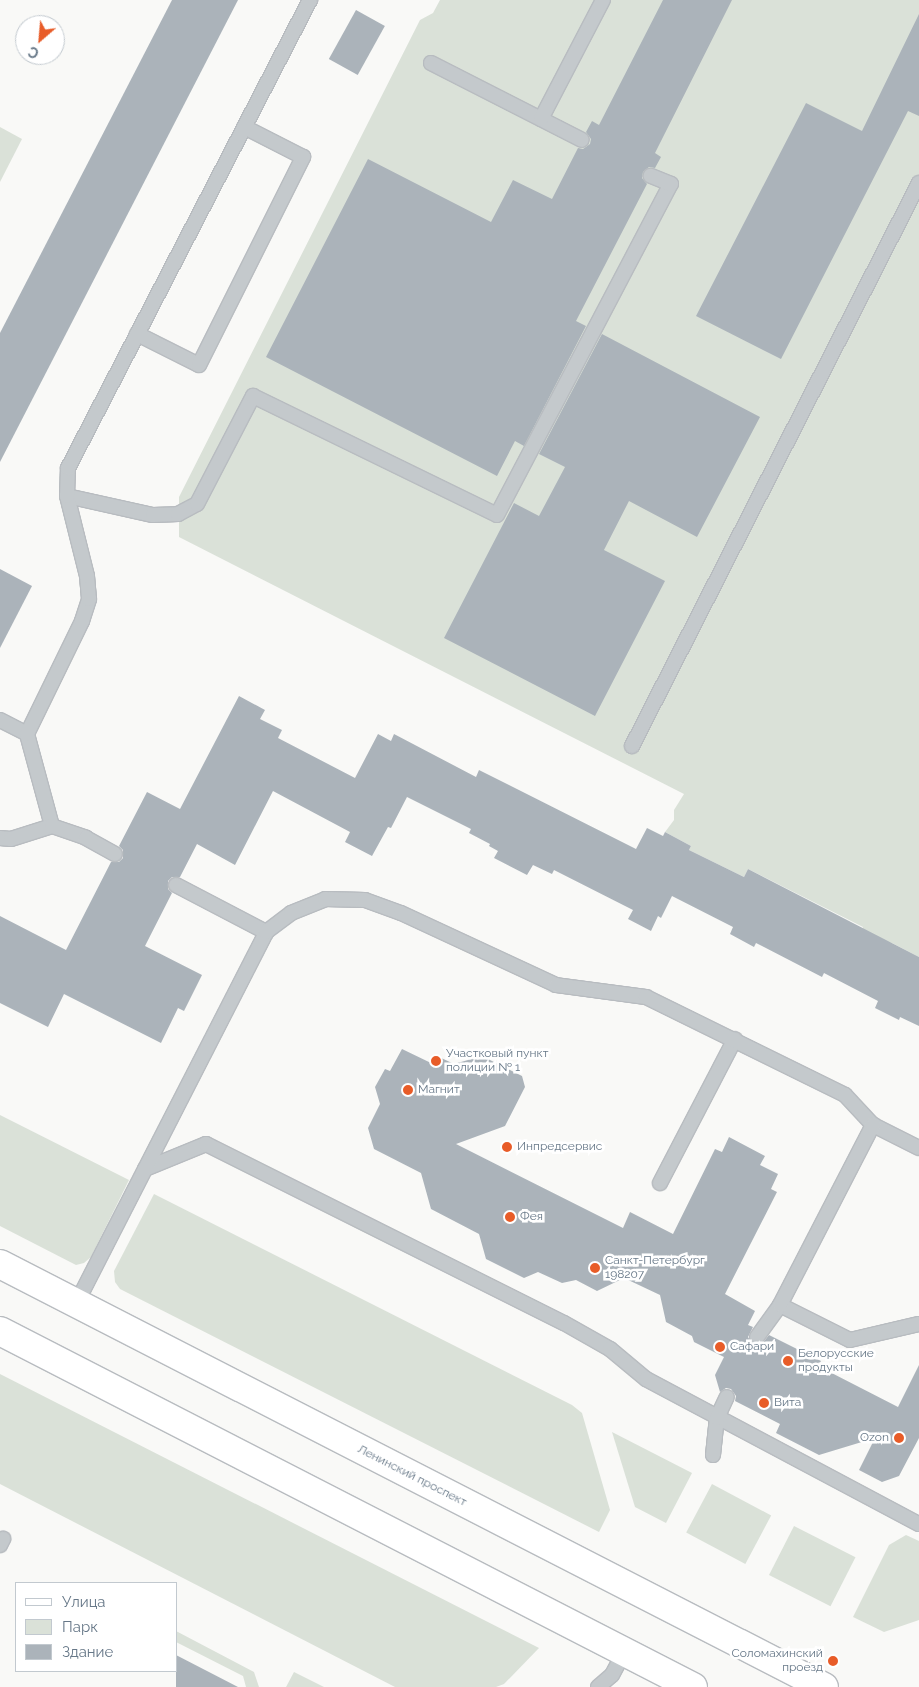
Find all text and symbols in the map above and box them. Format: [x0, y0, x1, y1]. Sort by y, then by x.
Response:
north arrow [15, 15, 65, 65]
text: С [26, 43, 42, 62]
place label: Участковый пункт полиции № 1 [446, 1047, 549, 1075]
marker: Участковый пункт полиции № 1 [430, 1055, 442, 1067]
place label: Магнит [418, 1083, 460, 1097]
marker: Магнит [402, 1084, 414, 1096]
place label: Инпредсервис [517, 1140, 602, 1154]
marker: Инпредсервис [501, 1141, 513, 1153]
place label: Фея [520, 1210, 543, 1224]
marker: Фея [504, 1211, 516, 1223]
place label: Санкт-Петербург 198207 [605, 1254, 705, 1282]
marker: Санкт-Петербург 198207 [589, 1262, 601, 1274]
place label: Сафари [730, 1340, 774, 1354]
marker: Сафари [714, 1341, 726, 1353]
place label: Белорусские продукты [798, 1347, 874, 1375]
marker: Белорусские продукты [782, 1355, 794, 1367]
place label: Вита [774, 1396, 801, 1410]
marker: Вита [758, 1397, 770, 1409]
place label: Ozon [860, 1431, 889, 1445]
marker: Ozon [893, 1432, 905, 1444]
street label: Ленинский проспект [355, 1442, 469, 1510]
legend [15, 1582, 178, 1672]
text: Улица [62, 1593, 106, 1611]
text: Парк [62, 1618, 98, 1636]
text: Здание [62, 1643, 113, 1661]
place label: Соломахинский проезд [731, 1647, 823, 1675]
marker: Соломахинский проезд [827, 1655, 839, 1667]

